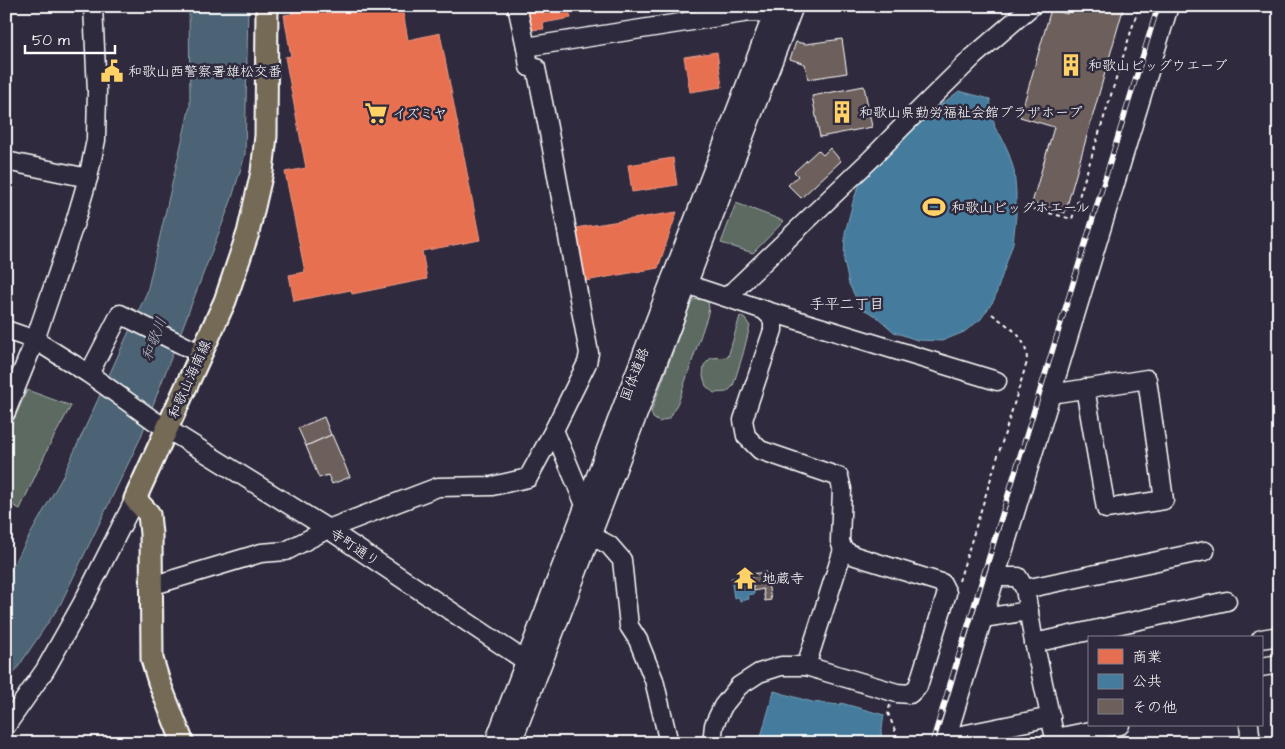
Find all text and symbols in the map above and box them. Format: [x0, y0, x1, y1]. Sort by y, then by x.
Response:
scale bar [25, 22, 115, 54]
text: 50 m [32, 30, 70, 51]
building icon: 和歌山ビッグウエーブ [1058, 52, 1084, 78]
place label: 和歌山ビッグウエーブ [1088, 56, 1227, 76]
public building icon: 和歌山西警察署雄松交番 [99, 58, 125, 84]
place label: 和歌山西警察署雄松交番 [128, 62, 282, 82]
building icon: 和歌山県勤労福祉会館プラザホープ [829, 99, 855, 125]
supermarket icon: イズミヤ [363, 100, 389, 126]
place label: 和歌山県勤労福祉会館プラザホープ [859, 103, 1082, 123]
place label: イズミヤ [392, 104, 447, 124]
sports icon: 和歌山ビッグホエール [921, 194, 947, 220]
place label: 和歌山ビッグホエール [951, 198, 1090, 218]
district label: 手平二丁目 [809, 294, 885, 315]
water label: 和歌川 [137, 314, 172, 364]
street label: 和歌山海南線 [164, 337, 216, 422]
street label: 国体道路 [616, 345, 654, 404]
street label: 寺町通り [326, 524, 383, 572]
temple icon: 地蔵寺 [732, 565, 758, 591]
place label: 地蔵寺 [762, 569, 804, 589]
legend [1088, 636, 1262, 726]
text: 商業 [1132, 647, 1162, 668]
text: 公共 [1132, 671, 1162, 692]
text: その他 [1132, 697, 1177, 718]

